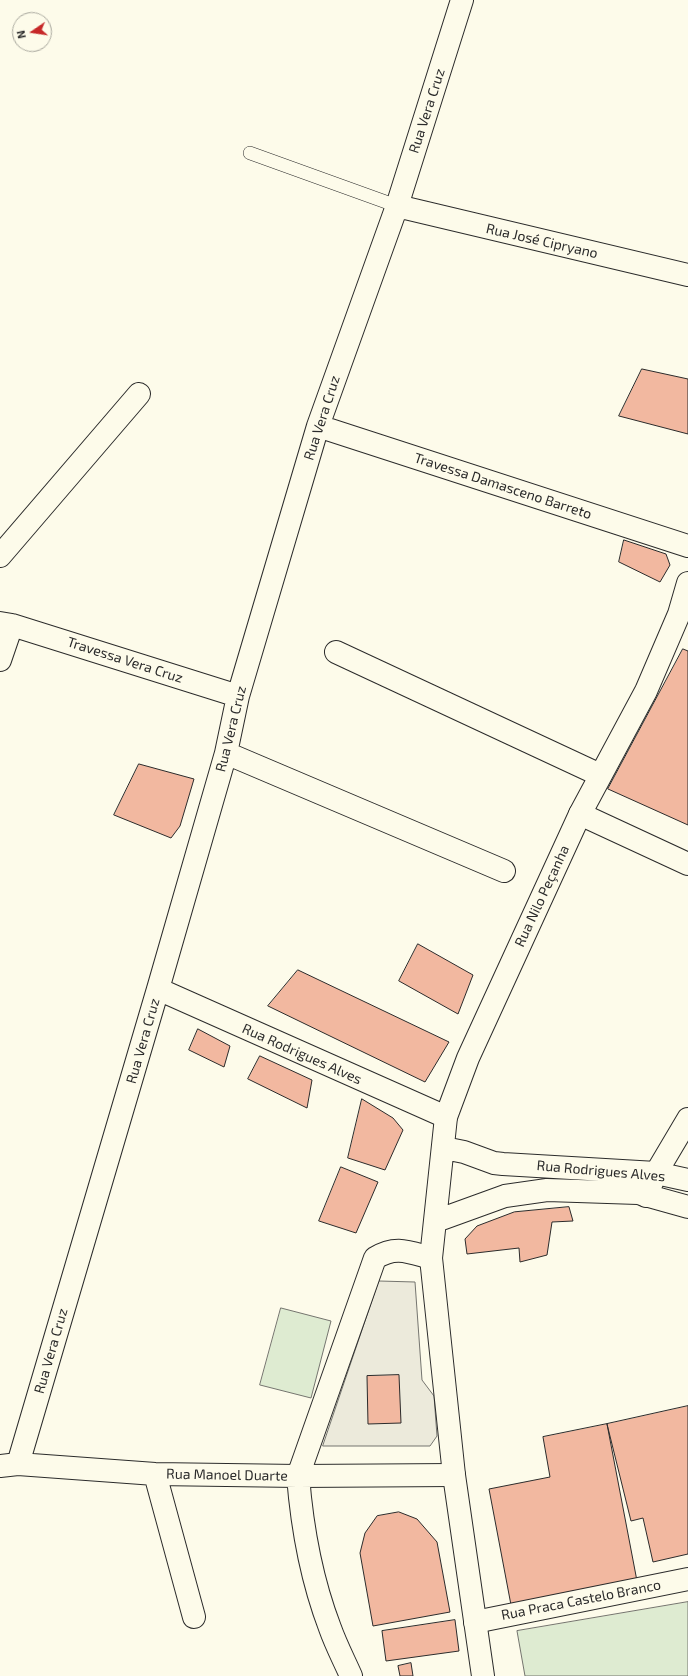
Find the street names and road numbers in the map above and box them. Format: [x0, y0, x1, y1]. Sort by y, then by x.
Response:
street label: Rua Vera Cruz [405, 67, 449, 155]
street label: Rua José Cipryano [484, 220, 600, 262]
street label: Rua Vera Cruz [300, 374, 344, 462]
street label: Travessa Damasceno Barreto [412, 449, 594, 523]
street label: Travessa Vera Cruz [65, 633, 185, 687]
street label: Rua Vera Cruz [212, 684, 250, 774]
street label: Rua Nilo Peçanha [511, 843, 573, 949]
street label: Rua Vera Cruz [123, 996, 163, 1086]
street label: Rua Rodrigues Alves [240, 1020, 364, 1088]
street label: Rua Rodrigues Alves [536, 1157, 666, 1185]
street label: Rua Vera Cruz [31, 1306, 71, 1396]
street label: Rua Manoel Duarte [166, 1466, 288, 1484]
street label: Rua Praca Castelo Branco [500, 1576, 662, 1624]

